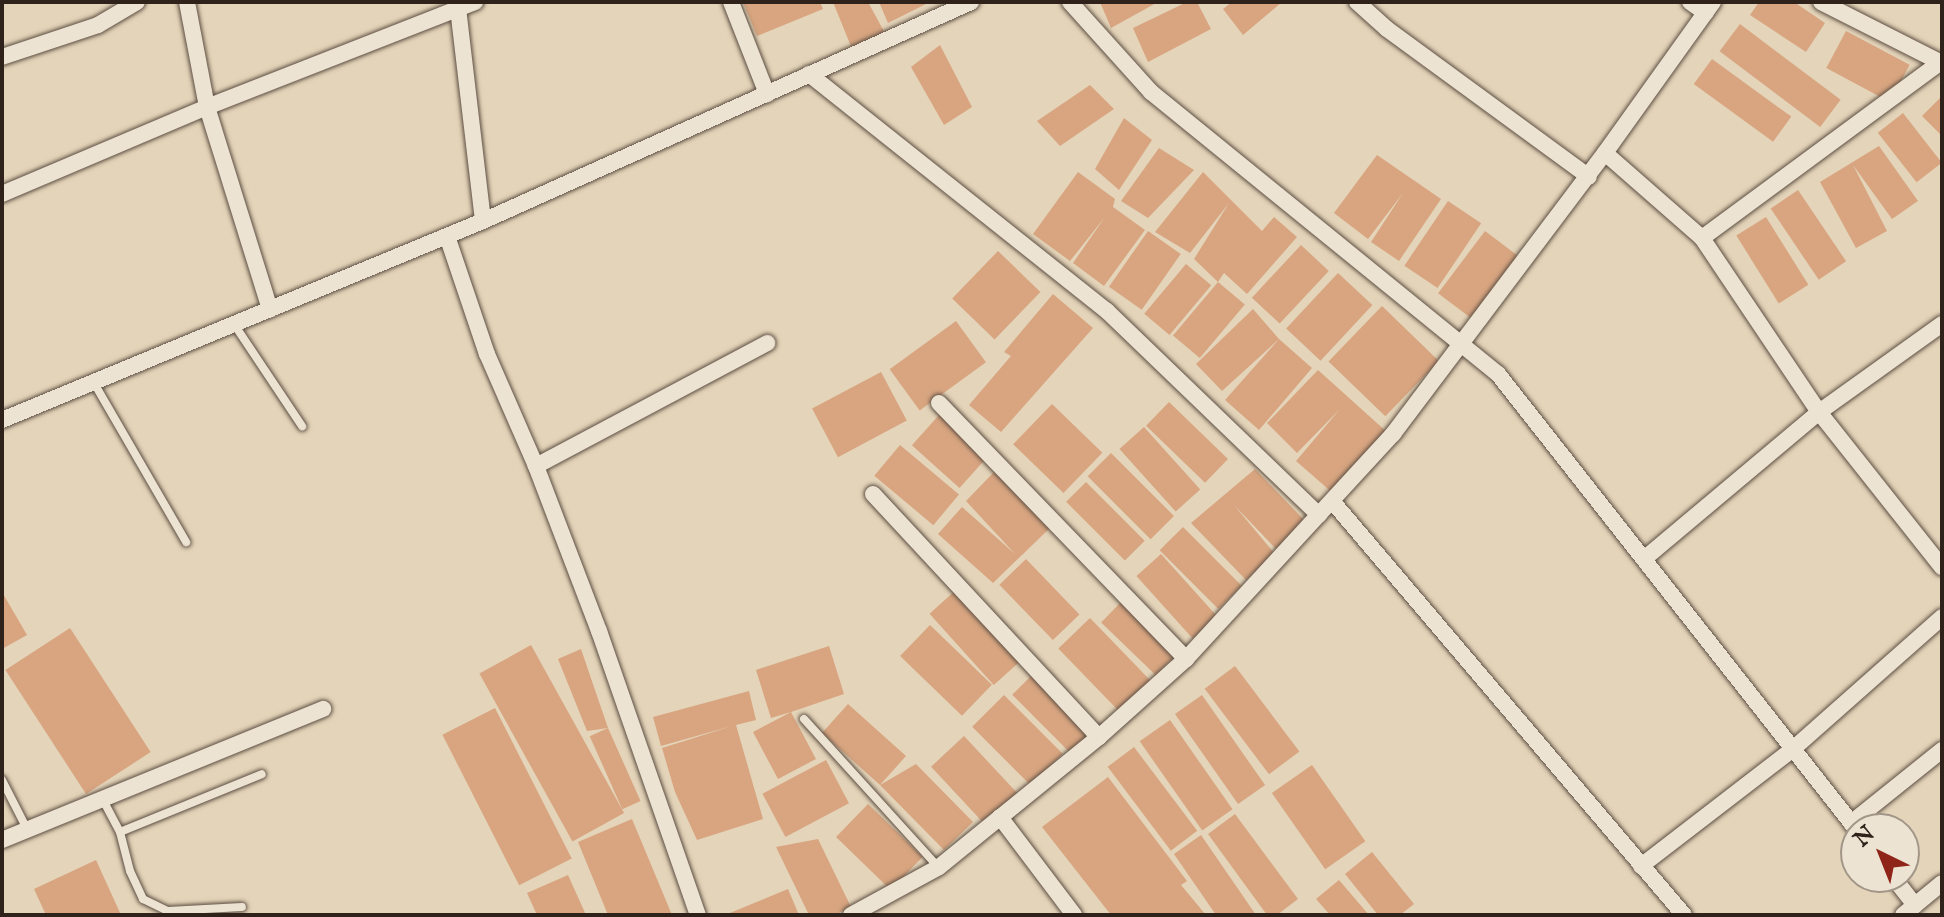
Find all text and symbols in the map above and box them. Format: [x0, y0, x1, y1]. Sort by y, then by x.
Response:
north arrow [1840, 813, 1920, 893]
text: N [1848, 820, 1882, 854]

